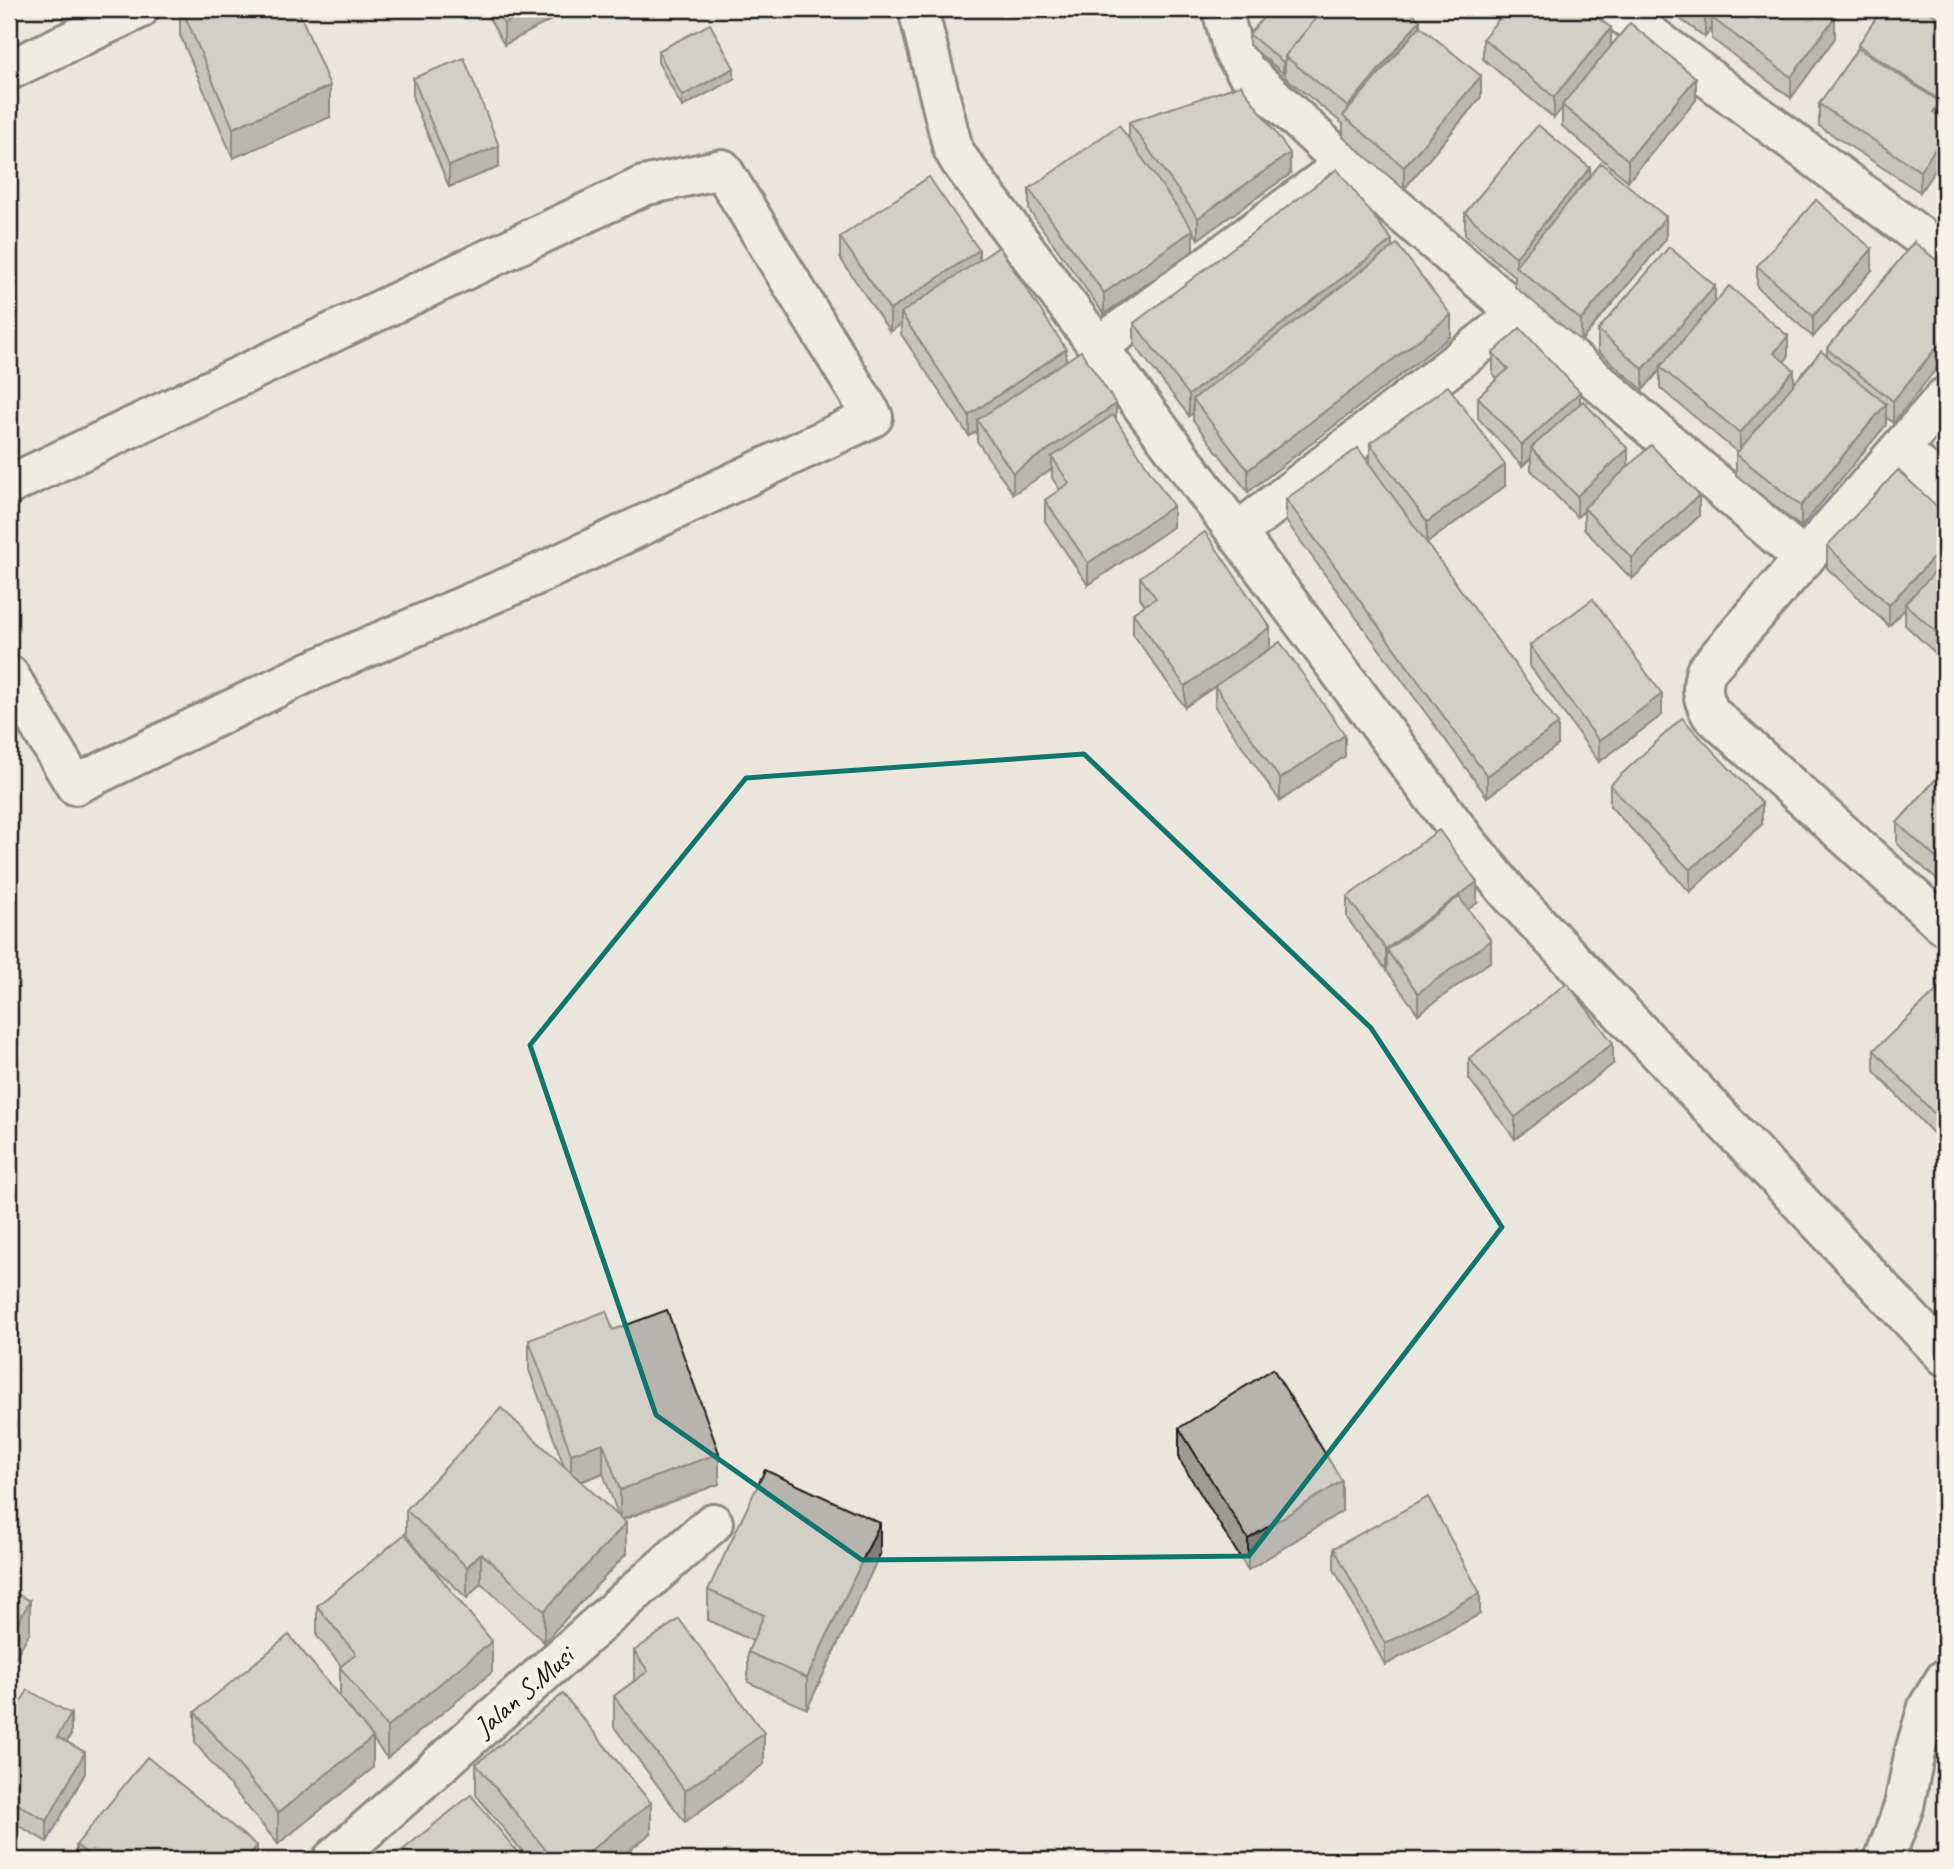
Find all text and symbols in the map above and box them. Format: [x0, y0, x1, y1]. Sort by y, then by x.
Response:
street label: Jalan S.Musi [465, 1636, 583, 1745]

